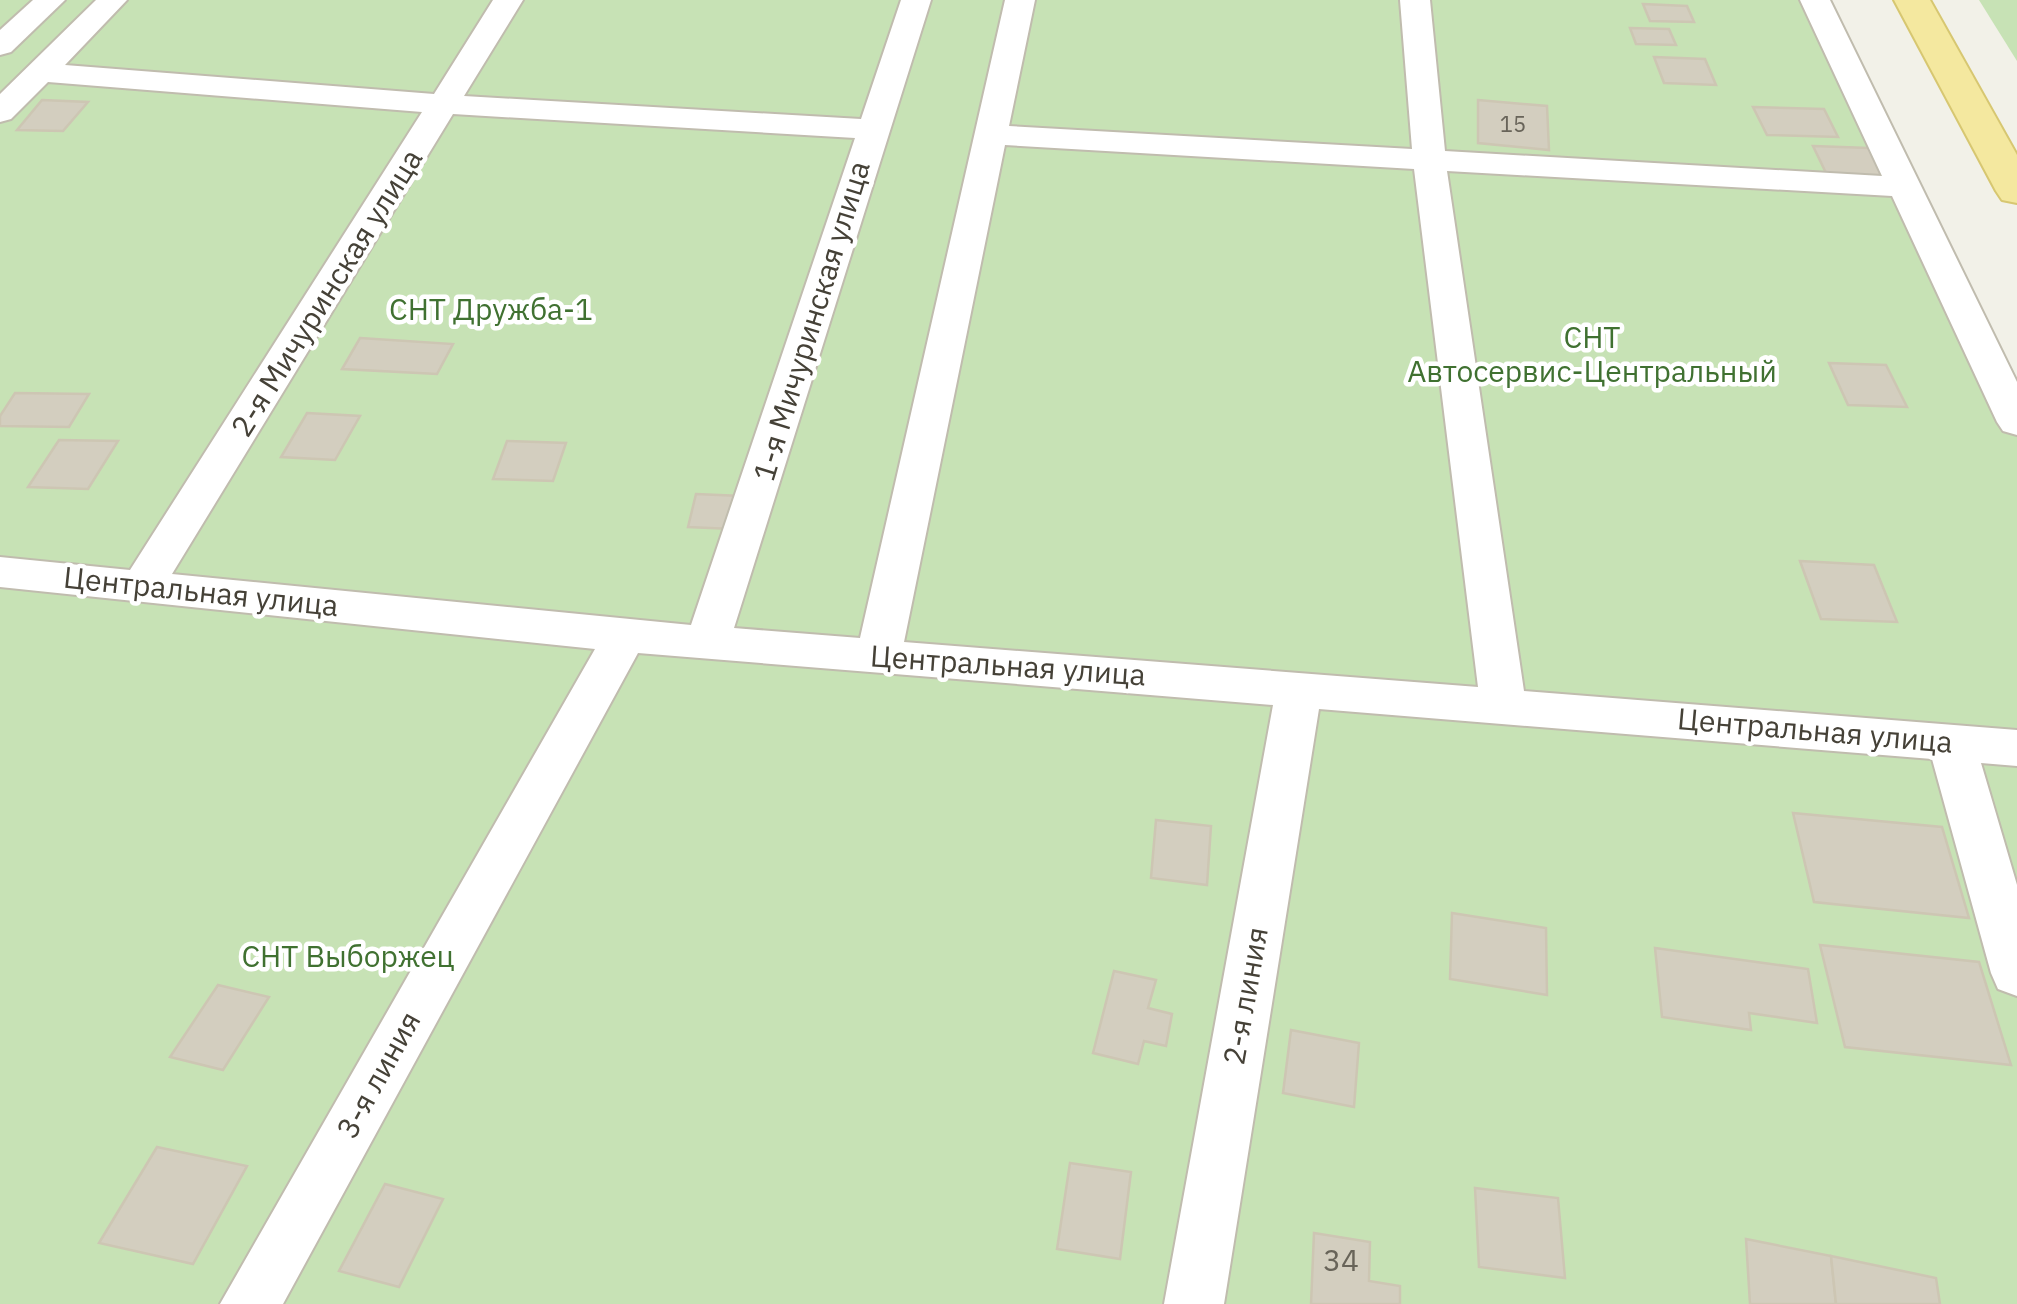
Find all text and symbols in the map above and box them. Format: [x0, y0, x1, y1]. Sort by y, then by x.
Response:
house number: 15 [1500, 109, 1526, 138]
street label: 2-я Мичуринская улица [221, 141, 430, 444]
street label: 1-я Мичуринская улица [743, 156, 878, 485]
park label: СНТ Дружба-1 [389, 289, 593, 328]
park label: СНТ Автосервис-Центральный [1407, 317, 1777, 390]
street label: Центральная улица [62, 557, 341, 624]
street label: Центральная улица [869, 635, 1147, 694]
street label: Центральная улица [1676, 698, 1954, 761]
street label: 2-я линия [1213, 924, 1276, 1068]
park label: СНТ Выборжец [241, 936, 455, 975]
street label: 3-я линия [327, 1004, 428, 1145]
house number: 34 [1323, 1240, 1359, 1279]

